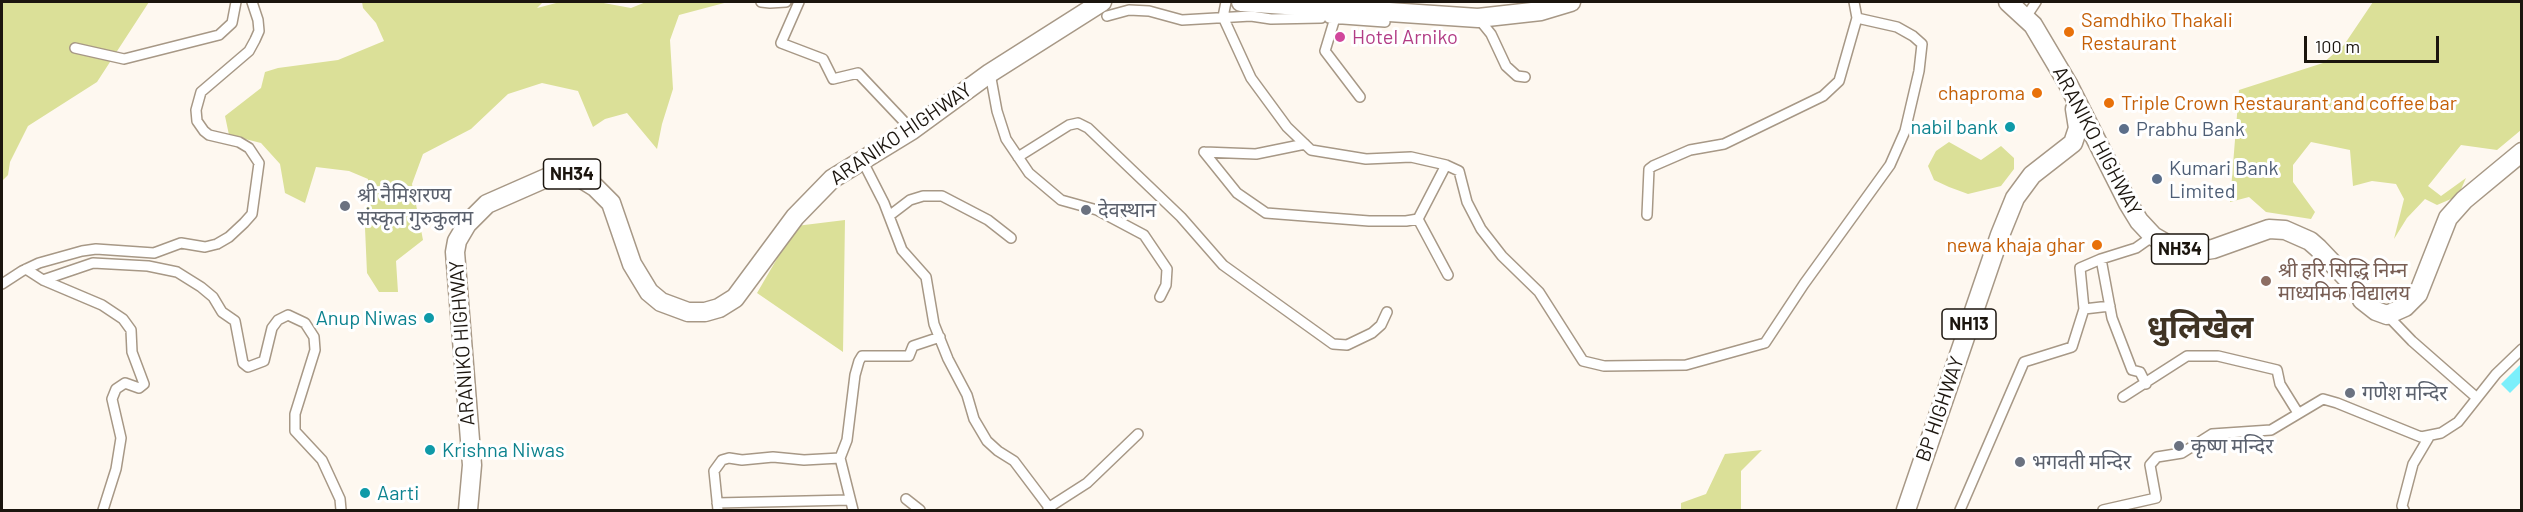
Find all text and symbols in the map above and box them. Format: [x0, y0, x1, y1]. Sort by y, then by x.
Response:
place label: Samdhiko Thakali Restaurant [2081, 8, 2233, 55]
scale bar [2307, 24, 2442, 62]
place label: Hotel Arniko [1352, 25, 1458, 49]
marker: Samdhiko Thakali Restaurant [2062, 25, 2076, 39]
marker: Hotel Arniko [1333, 30, 1347, 44]
text: 100 m [2315, 35, 2360, 57]
street label: ARANIKO HIGHWAY [2048, 62, 2146, 220]
street label: ARANIKO HIGHWAY [826, 78, 976, 190]
place label: chaproma [1938, 81, 2025, 105]
marker: chaproma [2030, 86, 2044, 100]
place label: Triple Crown Restaurant and coffee bar [2121, 91, 2457, 115]
marker: Triple Crown Restaurant and coffee bar [2102, 96, 2116, 110]
place label: nabil bank [1910, 115, 1998, 139]
place label: Prabhu Bank [2136, 117, 2245, 141]
marker: nabil bank [2003, 120, 2017, 134]
marker: Prabhu Bank [2117, 122, 2131, 136]
place label: Kumari Bank Limited [2169, 156, 2278, 203]
road number: NH34 [544, 159, 600, 189]
marker: Kumari Bank Limited [2150, 172, 2164, 186]
place label: श्री नैमिशरण्य संस्कृत गुरुकुलम [357, 183, 473, 230]
place label: देवस्थान [1098, 198, 1156, 222]
marker: श्री नैमिशरण्य संस्कृत गुरुकुलम [338, 199, 352, 213]
marker: देवस्थान [1079, 203, 1093, 217]
place label: newa khaja ghar [1946, 233, 2085, 257]
road number: NH34 [2152, 234, 2208, 264]
marker: newa khaja ghar [2090, 238, 2104, 252]
place label: श्री हरि सिद्धि निम्न माध्यमिक विद्यालय [2278, 258, 2410, 305]
street label: ARANIKO HIGHWAY [444, 260, 480, 426]
marker: श्री हरि सिद्धि निम्न माध्यमिक विद्यालय [2259, 274, 2273, 288]
place label: Anup Niwas [316, 306, 417, 330]
district label: धुलिखेल [2147, 308, 2253, 346]
road number: NH13 [1942, 309, 1996, 339]
marker: Anup Niwas [422, 311, 436, 325]
street label: BP HIGHWAY [1911, 353, 1969, 465]
place label: गणेश मन्दिर [2362, 381, 2447, 405]
marker: गणेश मन्दिर [2343, 386, 2357, 400]
place label: कृष्ण मन्दिर [2191, 434, 2273, 458]
place label: Krishna Niwas [442, 438, 565, 462]
marker: कृष्ण मन्दिर [2172, 439, 2186, 453]
marker: Krishna Niwas [423, 443, 437, 457]
place label: भगवती मन्दिर [2032, 450, 2131, 474]
marker: भगवती मन्दिर [2013, 455, 2027, 469]
place label: Aarti [377, 481, 419, 505]
marker: Aarti [358, 486, 372, 500]

